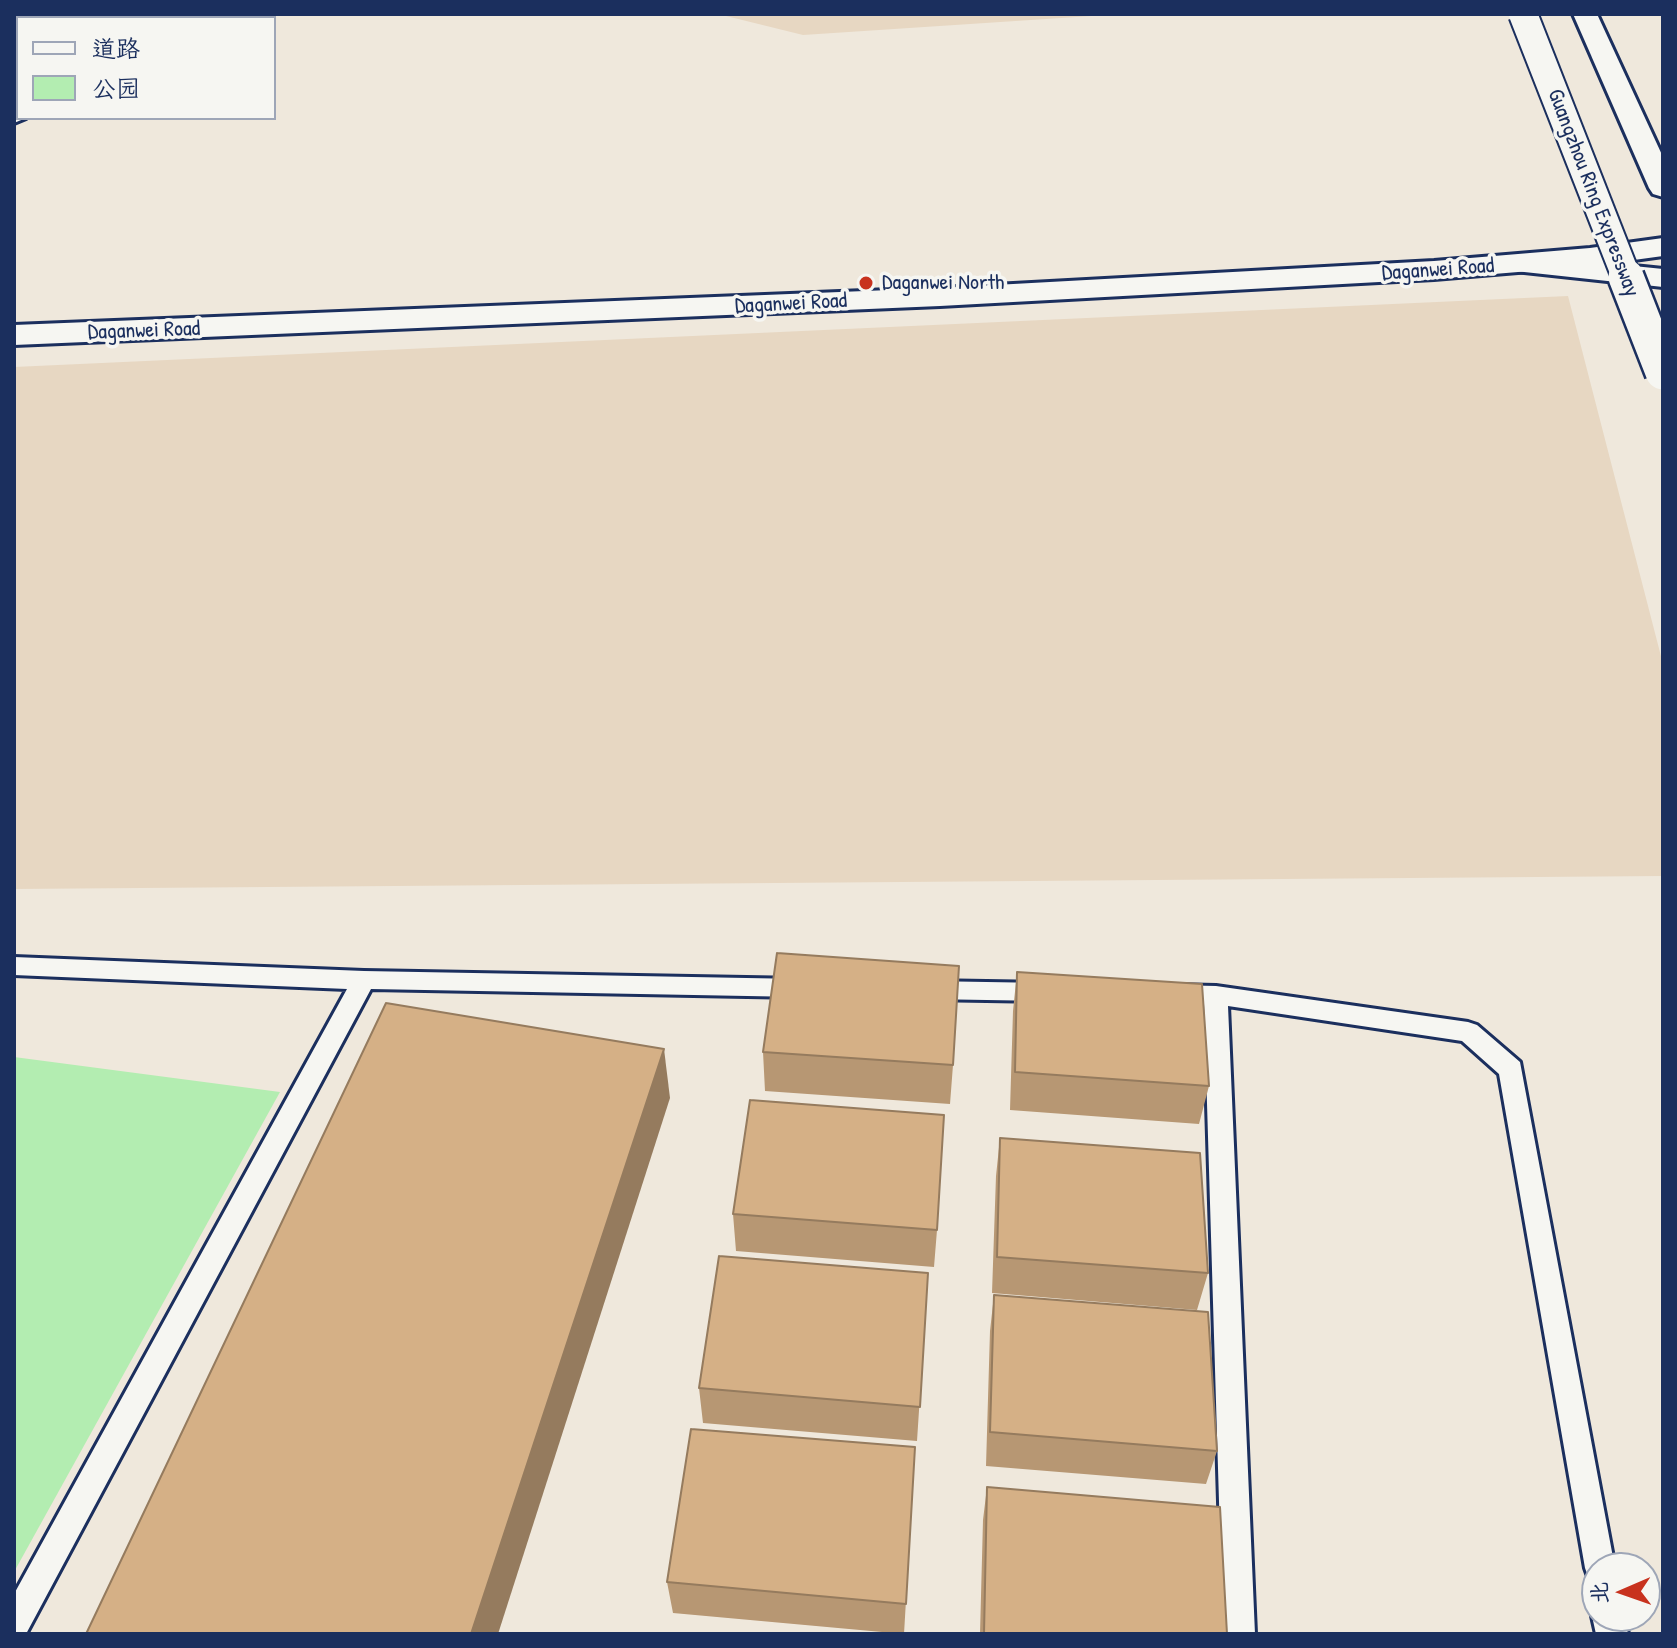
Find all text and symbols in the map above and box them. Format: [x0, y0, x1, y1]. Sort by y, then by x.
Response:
legend [16, 16, 276, 120]
text: 道路 [92, 32, 140, 64]
text: 公园 [92, 72, 140, 104]
street label: Guangzhou Ring Expressway [1541, 86, 1645, 300]
street label: Daganwei Road [1381, 253, 1495, 287]
place label: Daganwei North [882, 270, 1004, 296]
marker: Daganwei North [857, 274, 875, 292]
street label: Daganwei Road [734, 288, 848, 320]
street label: Daganwei Road [87, 316, 201, 346]
north arrow [1581, 1552, 1661, 1632]
text: 北 [1584, 1581, 1614, 1604]

